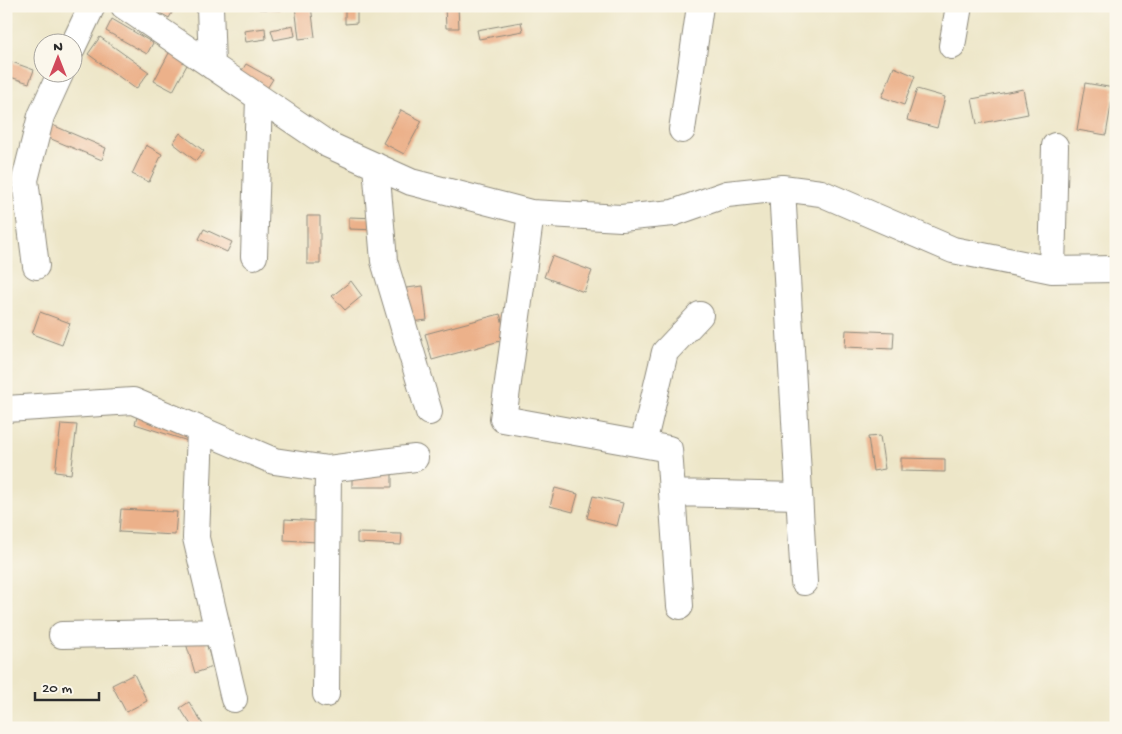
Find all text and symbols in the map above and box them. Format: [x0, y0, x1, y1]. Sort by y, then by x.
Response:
north arrow [32, 32, 82, 82]
text: N [53, 39, 63, 56]
scale bar [35, 669, 99, 701]
text: 20 m [42, 680, 72, 698]

